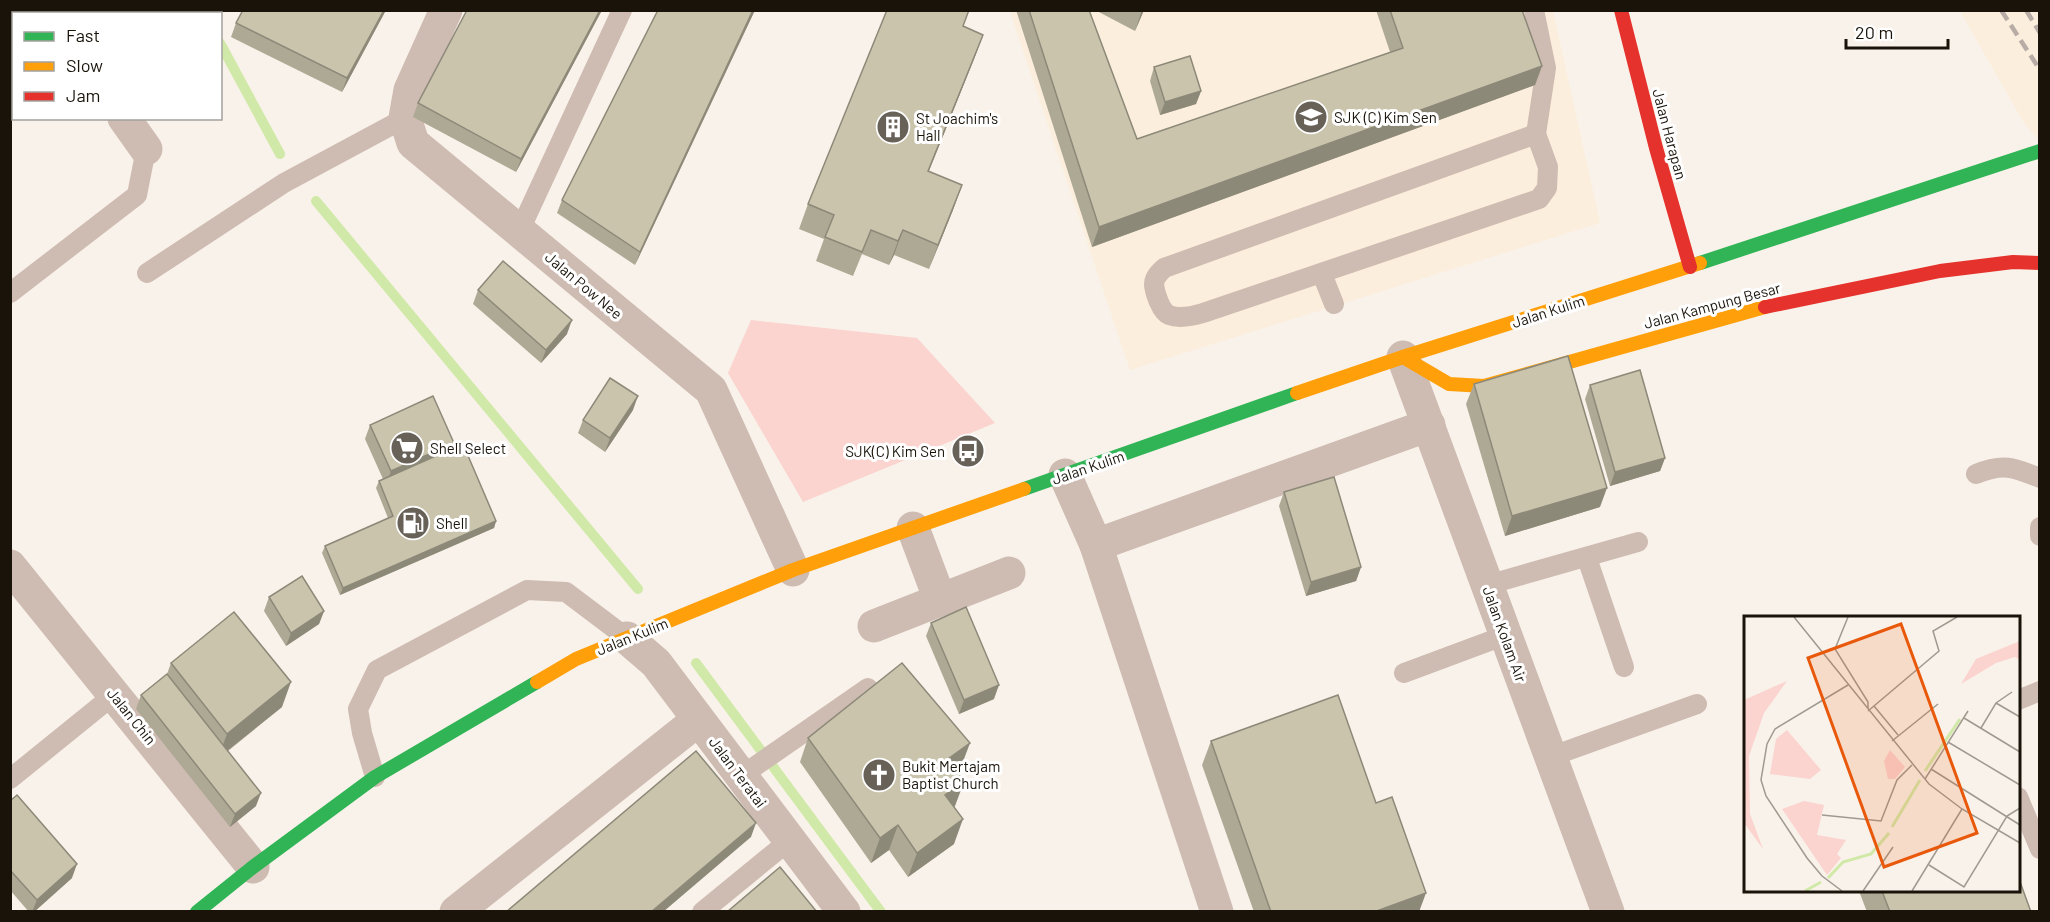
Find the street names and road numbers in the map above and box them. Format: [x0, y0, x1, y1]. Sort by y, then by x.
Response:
street label: Jalan Harapan [1649, 87, 1691, 181]
street label: Jalan Pow Nee [542, 248, 626, 322]
street label: Jalan Kampung Besar [1642, 278, 1783, 332]
street label: Jalan Kulim [1509, 291, 1587, 331]
street label: Jalan Kulim [1049, 446, 1127, 488]
street label: Jalan Kolam Air [1479, 584, 1531, 685]
street label: Jalan Kulim [594, 614, 670, 658]
street label: Jalan Chin [104, 684, 160, 748]
street label: Jalan Teratai [706, 733, 770, 811]

